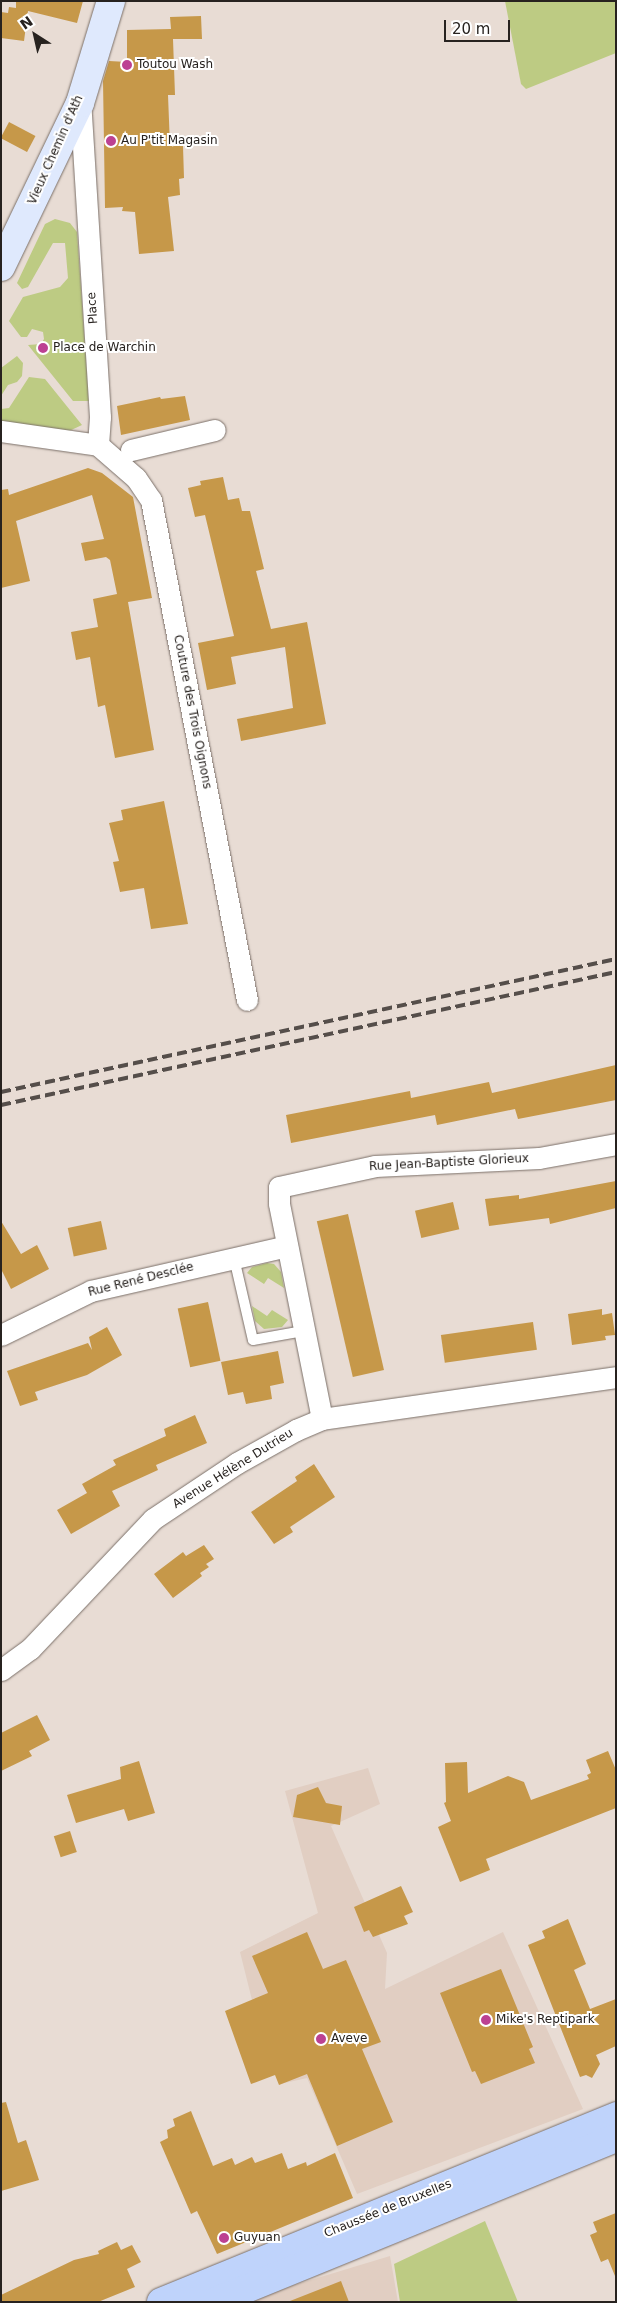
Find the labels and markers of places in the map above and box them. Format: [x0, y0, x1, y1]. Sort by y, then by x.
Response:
place label: Toutou Wash [137, 58, 213, 72]
marker: Toutou Wash [121, 59, 133, 71]
place label: Au P'tit Magasin [121, 134, 218, 148]
marker: Au P'tit Magasin [105, 135, 117, 147]
place label: Place de Warchin [53, 341, 156, 355]
marker: Place de Warchin [37, 342, 49, 354]
place label: Mike's Reptipark [496, 2013, 595, 2027]
marker: Mike's Reptipark [480, 2014, 492, 2026]
place label: Aveve [331, 2032, 367, 2046]
marker: Aveve [315, 2033, 327, 2045]
place label: Guyuan [234, 2231, 281, 2245]
marker: Guyuan [218, 2232, 230, 2244]

